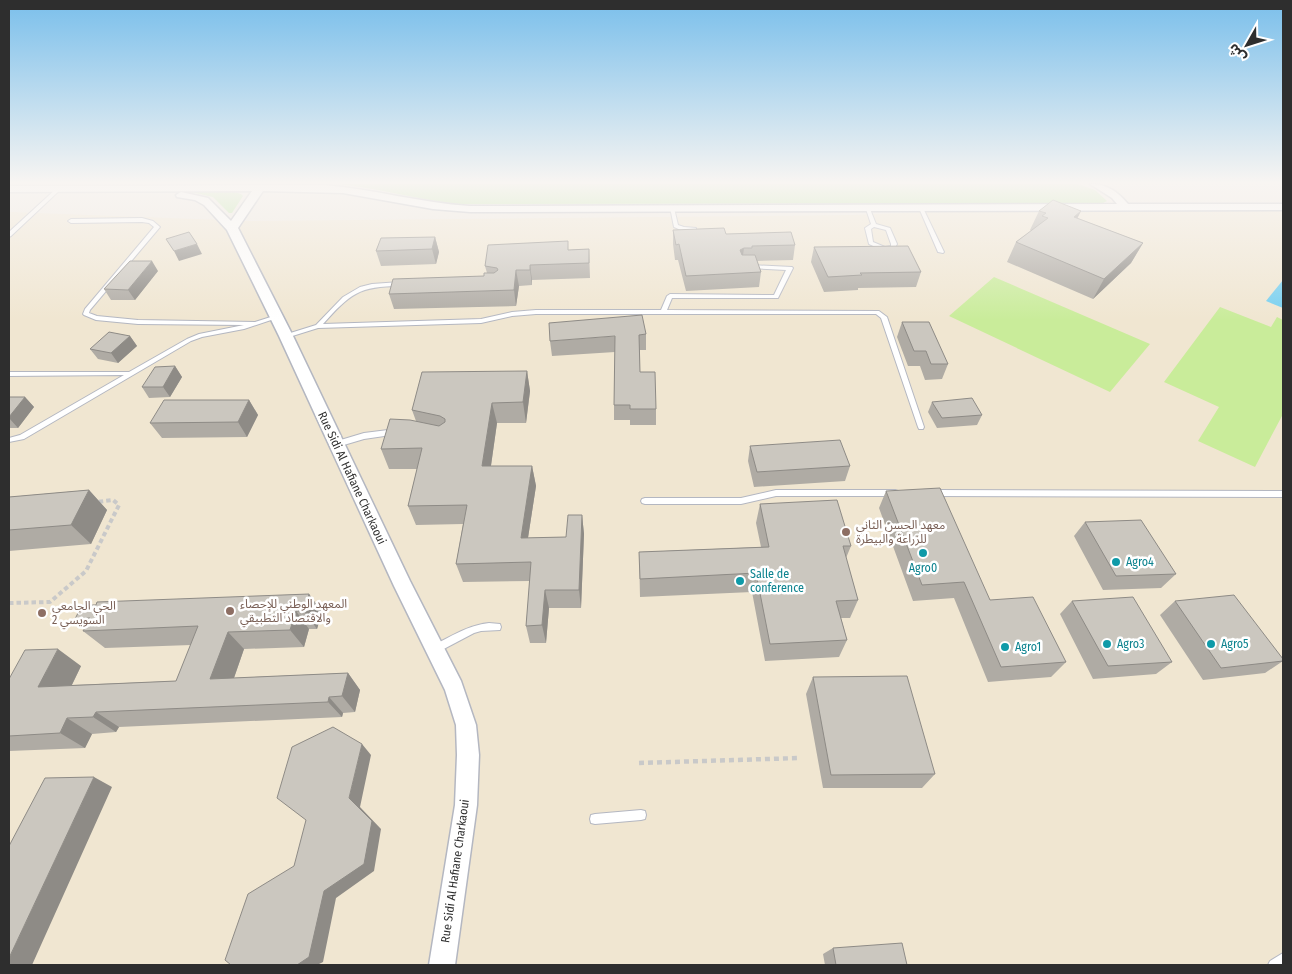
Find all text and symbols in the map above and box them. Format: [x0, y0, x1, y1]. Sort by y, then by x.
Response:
north arrow [1222, 20, 1272, 70]
text: ش [1225, 40, 1250, 66]
street label: Rue Sidi Al Hafiane Charkaoui [315, 409, 389, 547]
place label: معهد الحسن الثاني للزراعة والبيطرة [856, 518, 945, 546]
marker: معهد الحسن الثاني للزراعة والبيطرة [840, 526, 852, 538]
marker: Agro0 [917, 547, 929, 559]
place label: Agro4 [1126, 555, 1154, 569]
marker: Agro4 [1110, 556, 1122, 568]
place label: Agro0 [909, 561, 937, 575]
place label: Salle de conference [750, 567, 804, 595]
marker: Salle de conference [734, 575, 746, 587]
place label: المعهد الوطني للإحصاء والاقتصاد التطبيقي [240, 597, 347, 628]
place label: الحي الجامعي السويسي 2 [52, 599, 116, 630]
marker: المعهد الوطني للإحصاء والاقتصاد التطبيقي [224, 605, 236, 617]
marker: الحي الجامعي السويسي 2 [36, 607, 48, 619]
place label: Agro3 [1117, 637, 1144, 651]
place label: Agro5 [1221, 637, 1249, 651]
marker: Agro3 [1101, 638, 1113, 650]
marker: Agro5 [1205, 638, 1217, 650]
place label: Agro1 [1015, 640, 1041, 654]
marker: Agro1 [999, 641, 1011, 653]
street label: Rue Sidi Al Hafiane Charkaoui [438, 798, 472, 944]

